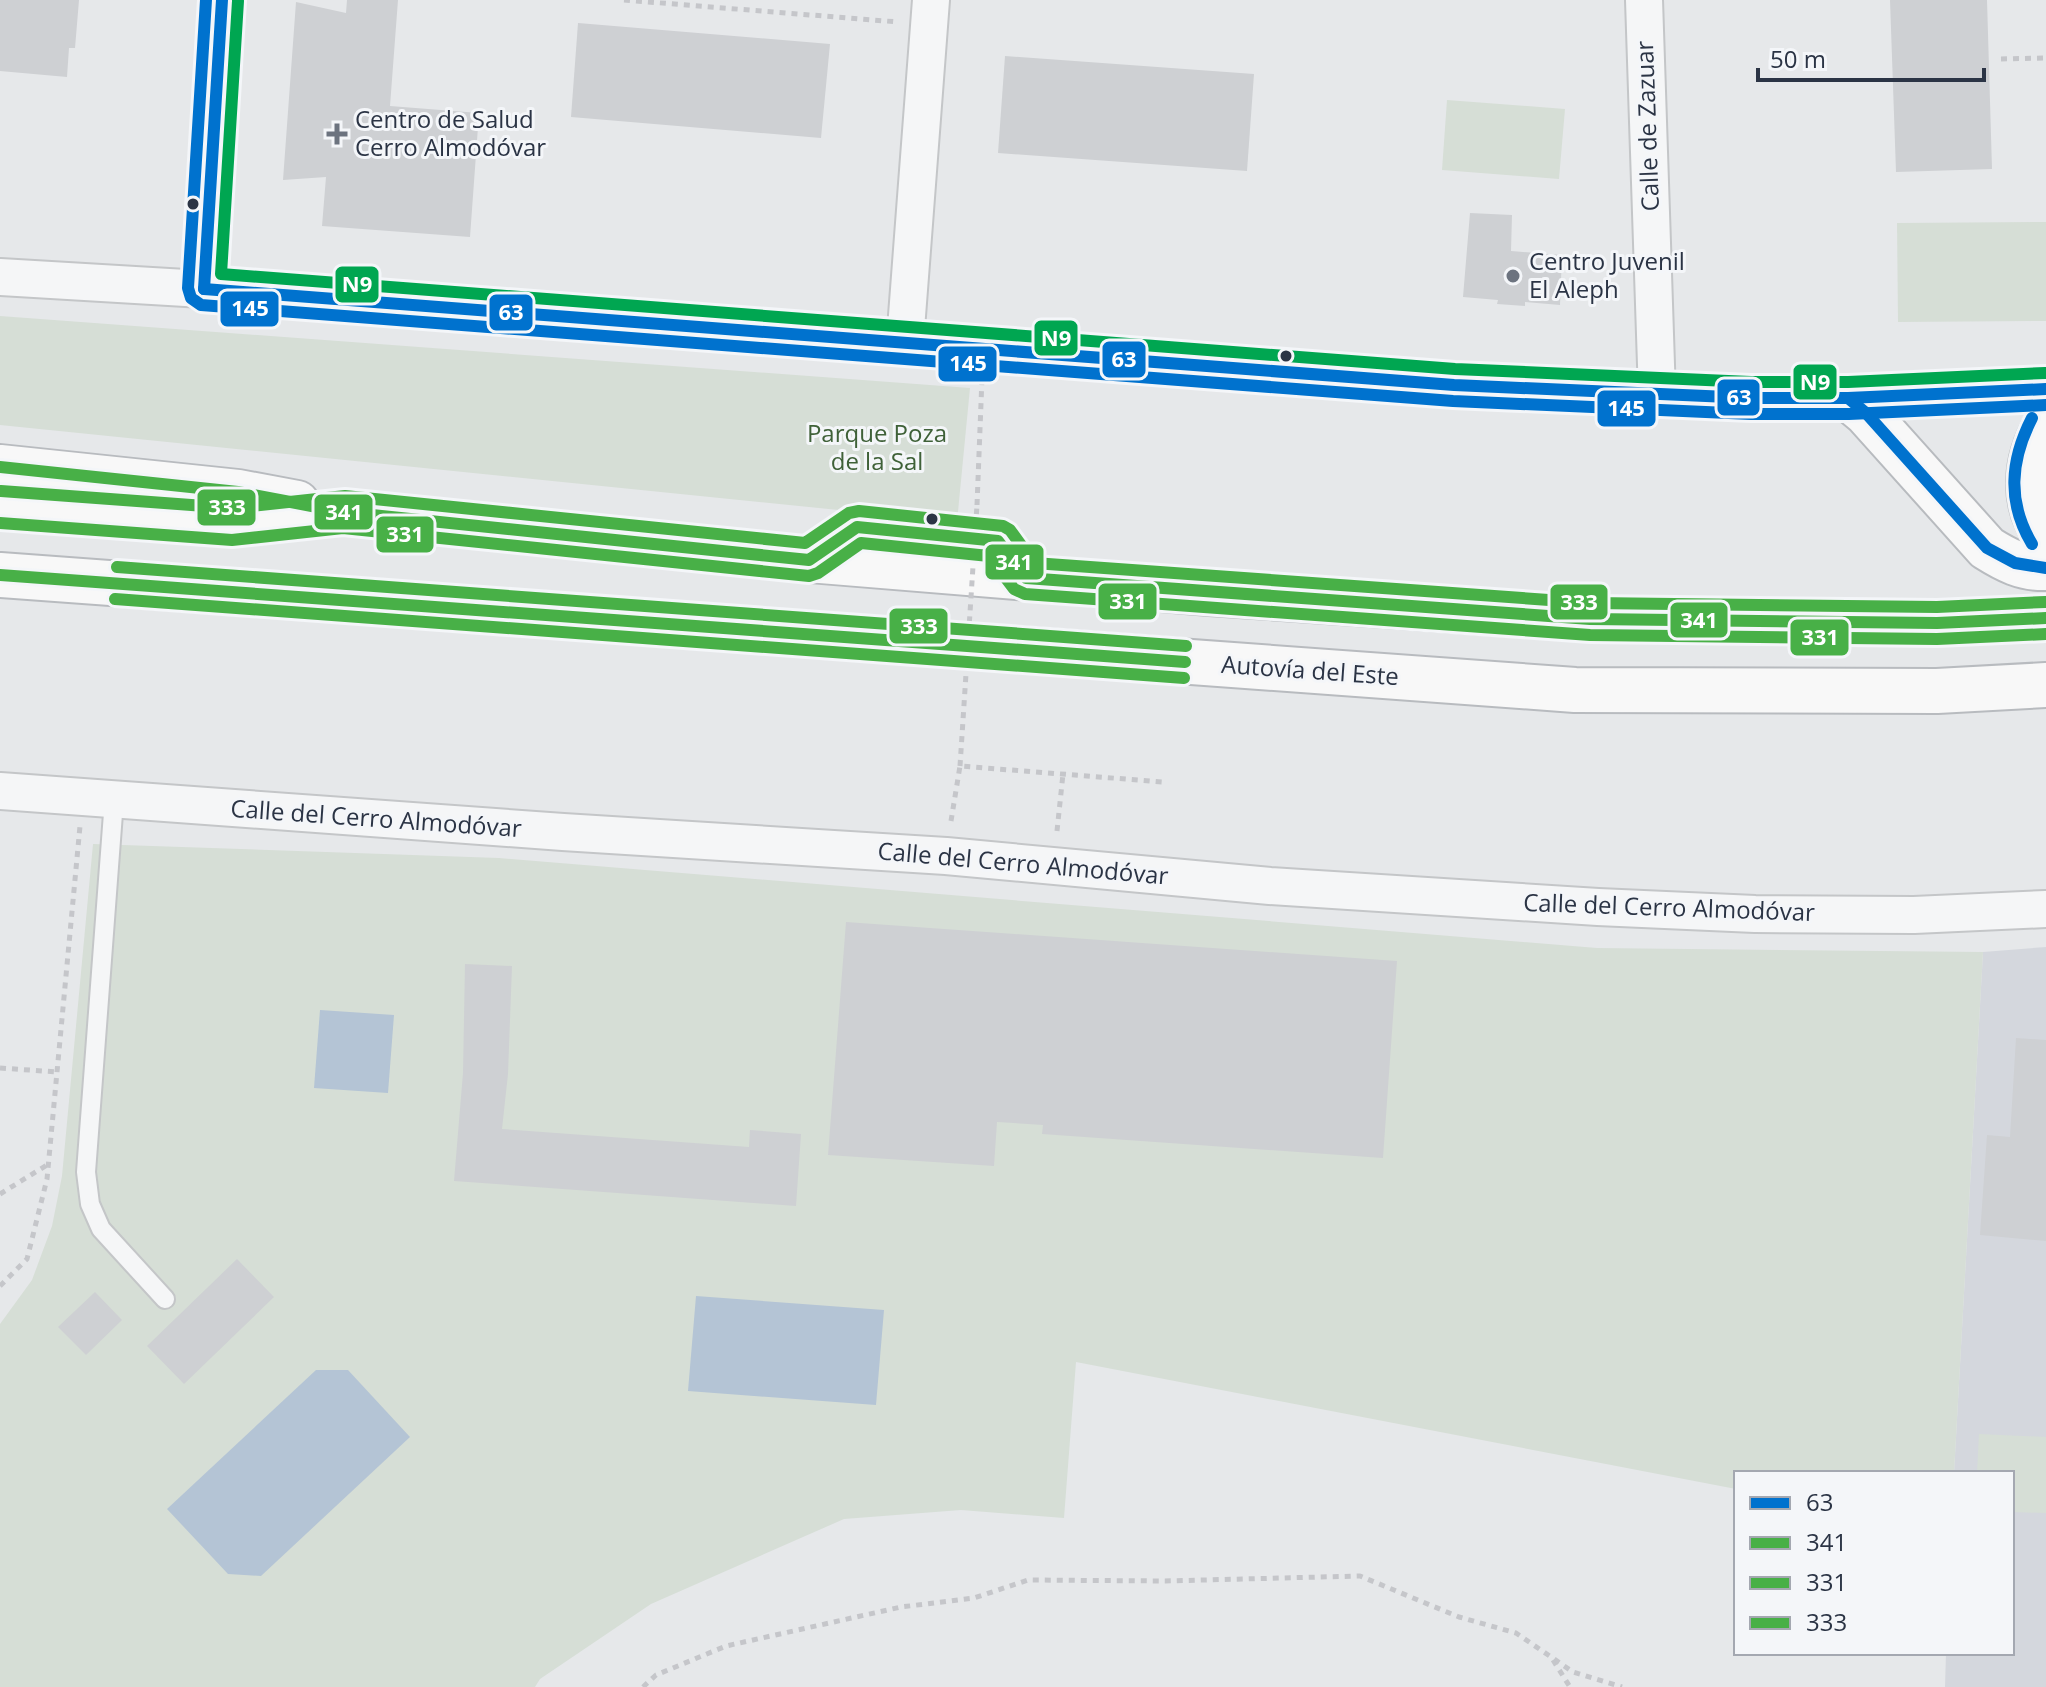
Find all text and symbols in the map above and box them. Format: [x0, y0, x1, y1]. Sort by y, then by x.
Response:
scale bar [1758, 32, 1984, 82]
street label: Calle de Zazuar [1627, 40, 1666, 212]
text: 50 m [1770, 42, 1826, 75]
place label: Centro de Salud Cerro Almodóvar [355, 102, 546, 163]
marker: Centro de Salud Cerro Almodóvar [326, 123, 348, 145]
unlabelled marker [185, 196, 201, 212]
place label: Centro Juvenil El Aleph [1529, 244, 1685, 305]
line badge: N9 [334, 265, 380, 304]
marker: Centro Juvenil El Aleph [1504, 267, 1522, 285]
text: N9 [342, 268, 372, 298]
line badge: 145 [219, 290, 280, 328]
text: 145 [231, 292, 269, 322]
line badge: 63 [488, 293, 534, 332]
text: 63 [498, 296, 524, 326]
line badge: N9 [1033, 319, 1079, 357]
text: N9 [1041, 322, 1071, 352]
line badge: 63 [1101, 340, 1147, 379]
text: 63 [1111, 343, 1137, 373]
line badge: 145 [937, 345, 998, 383]
text: 145 [949, 347, 987, 377]
unlabelled marker [1278, 348, 1294, 364]
line badge: N9 [1792, 363, 1838, 401]
text: N9 [1800, 366, 1830, 396]
line badge: 63 [1716, 378, 1761, 417]
text: 63 [1726, 381, 1752, 411]
line badge: 145 [1596, 389, 1657, 428]
text: 145 [1607, 392, 1645, 422]
park label: Parque Poza de la Sal [807, 416, 947, 477]
line badge: 333 [196, 488, 257, 527]
text: 333 [208, 491, 246, 521]
line badge: 341 [313, 493, 374, 531]
text: 341 [325, 496, 363, 526]
unlabelled marker [924, 511, 940, 527]
line badge: 331 [375, 515, 435, 554]
text: 331 [386, 518, 424, 548]
line badge: 341 [984, 543, 1045, 581]
text: 341 [995, 546, 1033, 576]
line badge: 331 [1097, 582, 1158, 621]
line badge: 333 [1549, 583, 1609, 621]
text: 331 [1109, 585, 1147, 615]
text: 333 [1560, 586, 1598, 616]
line badge: 341 [1669, 601, 1729, 639]
text: 341 [1680, 604, 1718, 634]
line badge: 333 [888, 607, 949, 645]
text: 333 [900, 610, 938, 640]
line badge: 331 [1789, 618, 1850, 657]
text: 331 [1801, 621, 1839, 651]
street label: Autovía del Este [1220, 647, 1400, 692]
street label: Calle del Cerro Almodóvar [229, 791, 523, 844]
street label: Calle del Cerro Almodóvar [876, 833, 1170, 892]
street label: Calle del Cerro Almodóvar [1523, 885, 1816, 928]
legend [1734, 1471, 2014, 1655]
text: 63 [1806, 1485, 1833, 1518]
text: 341 [1806, 1525, 1847, 1558]
text: 331 [1806, 1565, 1847, 1598]
text: 333 [1806, 1605, 1847, 1638]

